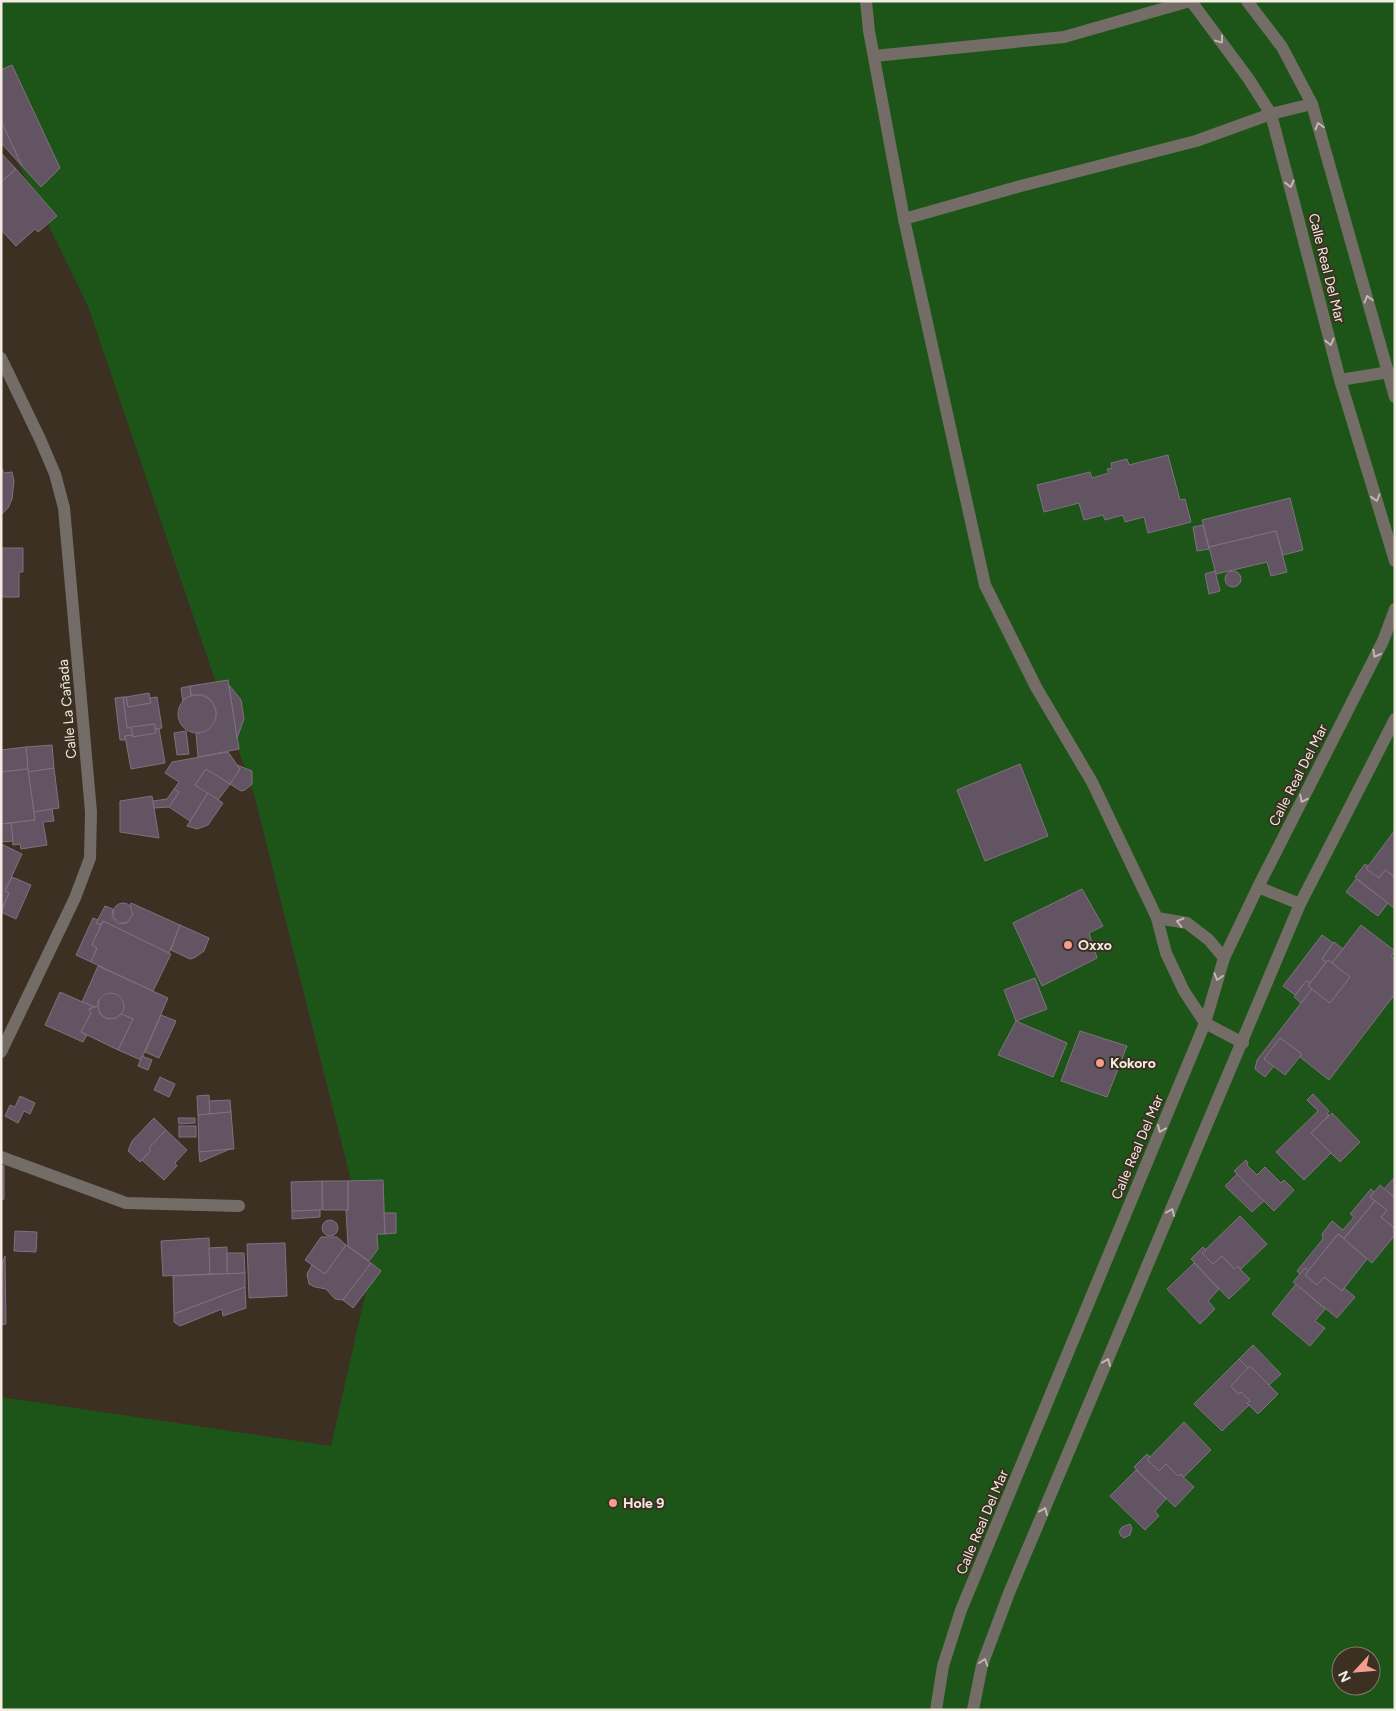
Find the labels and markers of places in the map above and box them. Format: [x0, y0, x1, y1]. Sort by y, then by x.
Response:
place label: Oxxo [1078, 937, 1112, 954]
marker: Oxxo [1062, 939, 1074, 951]
place label: Kokoro [1110, 1055, 1156, 1072]
marker: Kokoro [1094, 1057, 1106, 1069]
place label: Hole 9 [623, 1495, 664, 1512]
marker: Hole 9 [607, 1497, 619, 1509]

